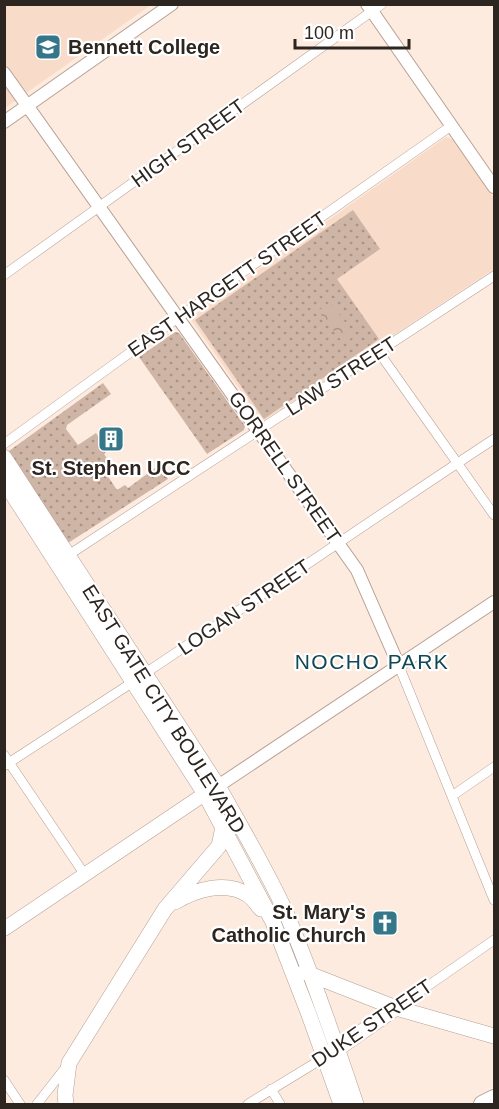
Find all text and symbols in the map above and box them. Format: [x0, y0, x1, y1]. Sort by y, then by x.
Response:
scale bar [295, 12, 409, 50]
text: 100 m [304, 23, 354, 43]
school or university icon: Bennett College [33, 32, 63, 62]
place label: Bennett College [68, 36, 220, 58]
street label: HIGH STREET [127, 95, 249, 191]
street label: EAST HARGETT STREET [124, 207, 330, 361]
street label: LAW STREET [282, 332, 400, 420]
street label: GORRELL STREET [225, 387, 345, 547]
building icon: St. Stephen UCC [96, 424, 126, 454]
place label: St. Stephen UCC [32, 457, 190, 479]
street label: LOGAN STREET [174, 555, 314, 659]
street label: EAST GATE CITY BOULEVARD [78, 581, 250, 837]
district label: NOCHO PARK [295, 650, 449, 673]
place label: St. Mary's Catholic Church [212, 901, 366, 946]
church icon: St. Mary's Catholic Church [370, 908, 400, 938]
street label: DUKE STREET [308, 975, 436, 1071]

